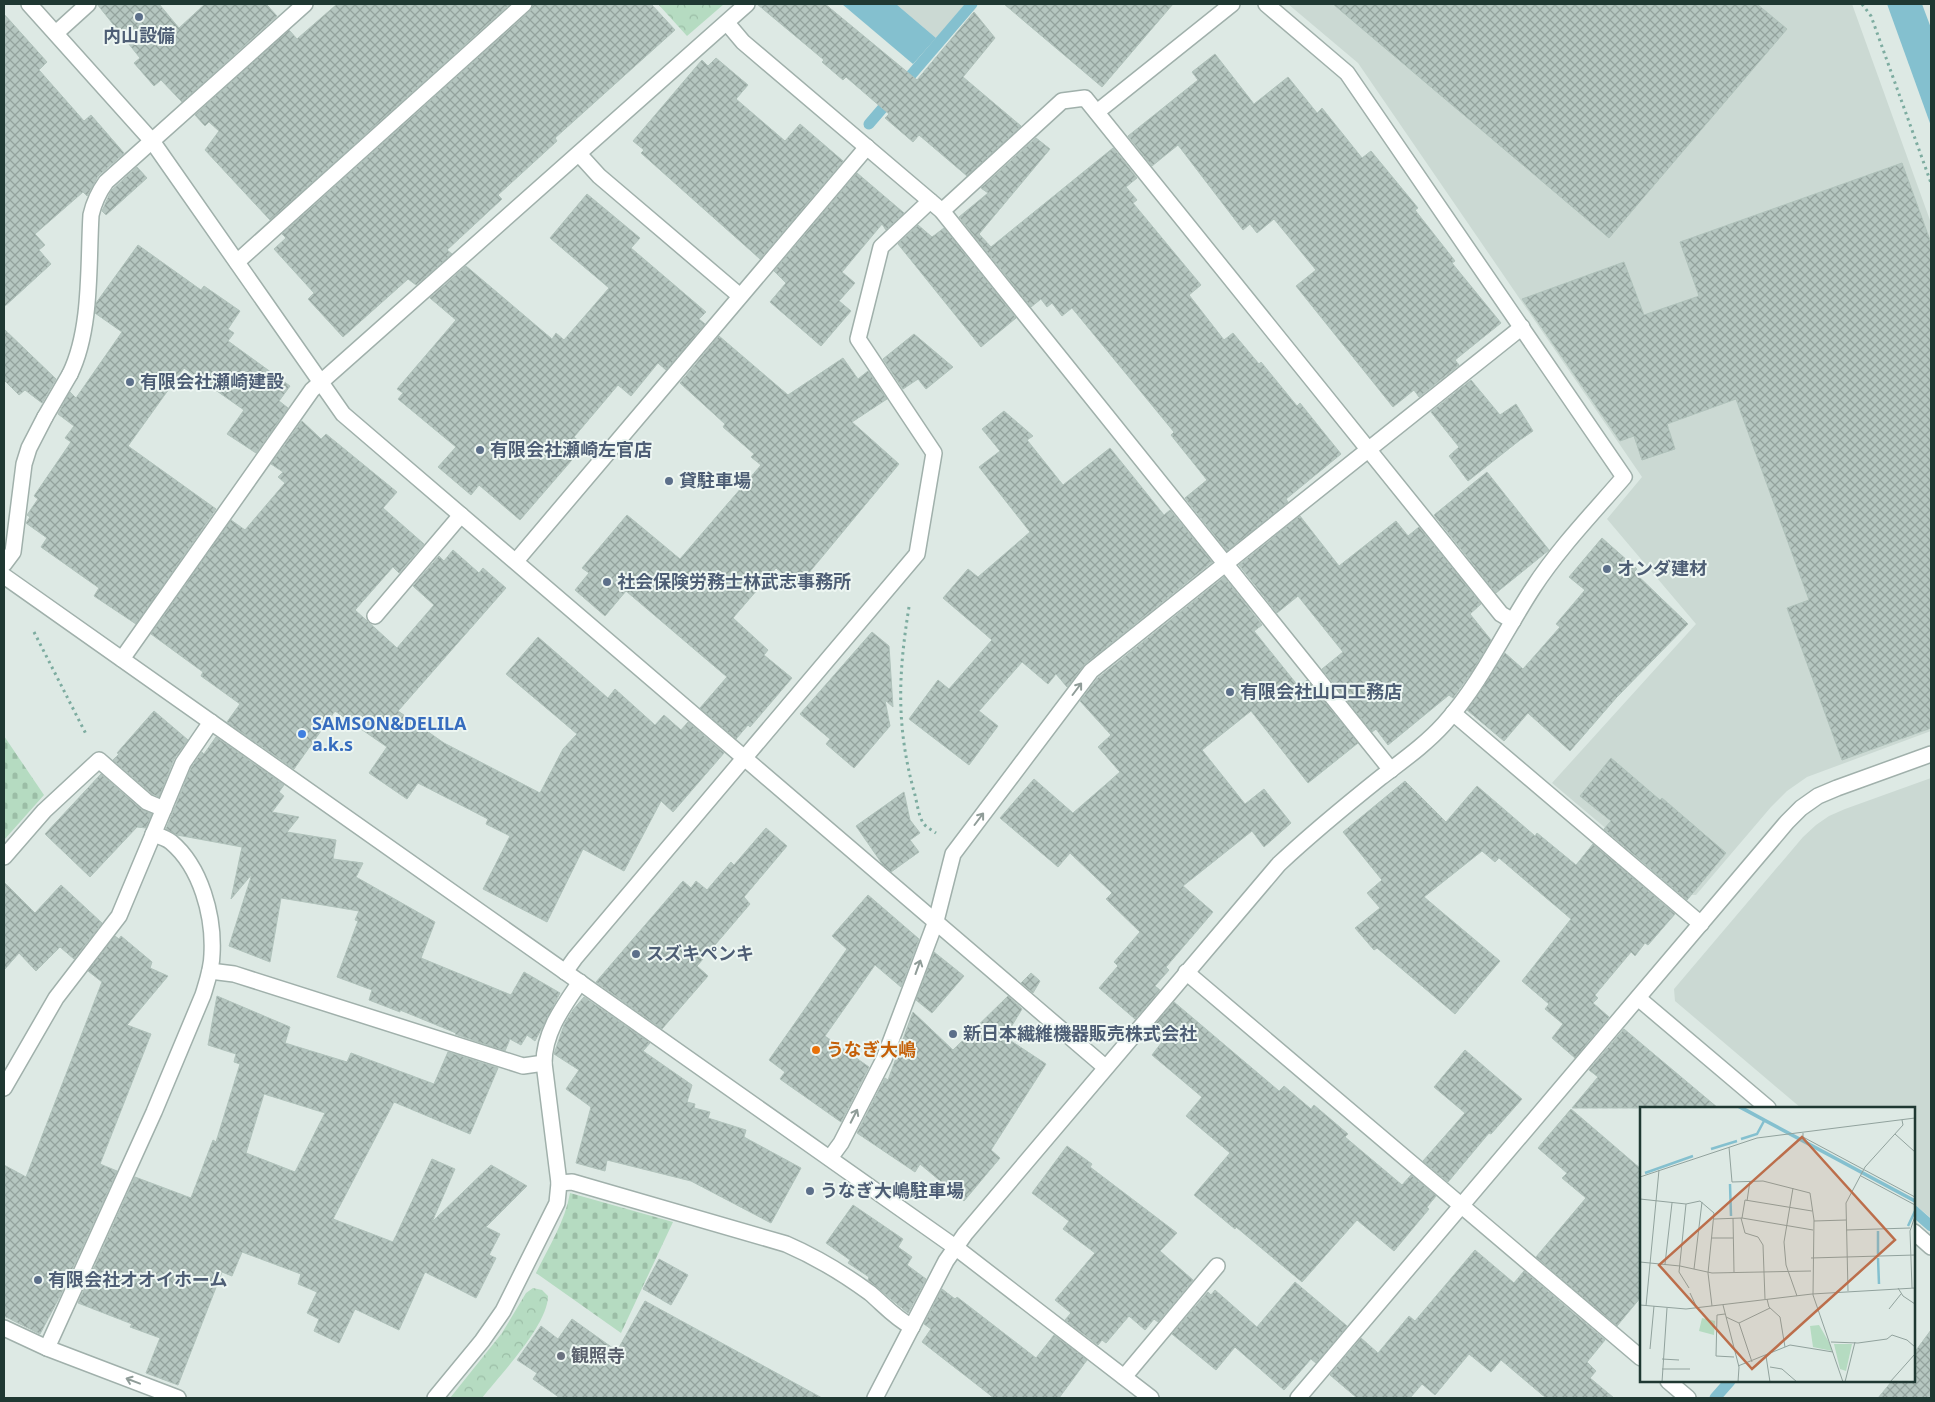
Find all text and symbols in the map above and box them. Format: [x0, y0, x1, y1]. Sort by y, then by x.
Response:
marker: 内山設備 [133, 11, 145, 23]
place label: 内山設備 [103, 23, 175, 47]
place label: 有限会社瀬崎建設 [140, 369, 284, 393]
marker: 有限会社瀬崎建設 [124, 376, 136, 388]
place label: 有限会社瀬崎左官店 [490, 437, 652, 461]
marker: 有限会社瀬崎左官店 [474, 444, 486, 456]
place label: 貸駐車場 [679, 468, 751, 492]
marker: 貸駐車場 [663, 475, 675, 487]
place label: オンダ建材 [1617, 556, 1707, 580]
marker: オンダ建材 [1601, 563, 1613, 575]
place label: 社会保険労務士林武志事務所 [617, 569, 851, 593]
marker: 社会保険労務士林武志事務所 [601, 576, 613, 588]
place label: 有限会社山口工務店 [1240, 679, 1402, 703]
one-way arrow [1072, 682, 1082, 696]
marker: 有限会社山口工務店 [1224, 686, 1236, 698]
place label: SAMSON&DELILA a.k.s [312, 711, 467, 756]
marker: SAMSON&DELILA a.k.s [296, 728, 308, 740]
one-way arrow [973, 813, 984, 826]
place label: スズキペンキ [646, 941, 754, 965]
marker: スズキペンキ [630, 948, 642, 960]
one-way arrow [914, 960, 923, 976]
place label: 新日本繊維機器販売株式会社 [963, 1021, 1197, 1045]
marker: 新日本繊維機器販売株式会社 [947, 1028, 959, 1040]
place label: うなぎ大嶋 [826, 1037, 916, 1061]
marker: うなぎ大嶋 [810, 1044, 822, 1056]
inset map [1640, 1107, 1915, 1382]
one-way arrow [849, 1109, 859, 1124]
place label: うなぎ大嶋駐車場 [820, 1178, 964, 1202]
marker: うなぎ大嶋駐車場 [804, 1185, 816, 1197]
place label: 有限会社オオイホーム [48, 1267, 227, 1291]
marker: 有限会社オオイホーム [32, 1274, 44, 1286]
place label: 観照寺 [571, 1343, 625, 1367]
marker: 観照寺 [555, 1350, 567, 1362]
one-way arrow [126, 1376, 141, 1385]

